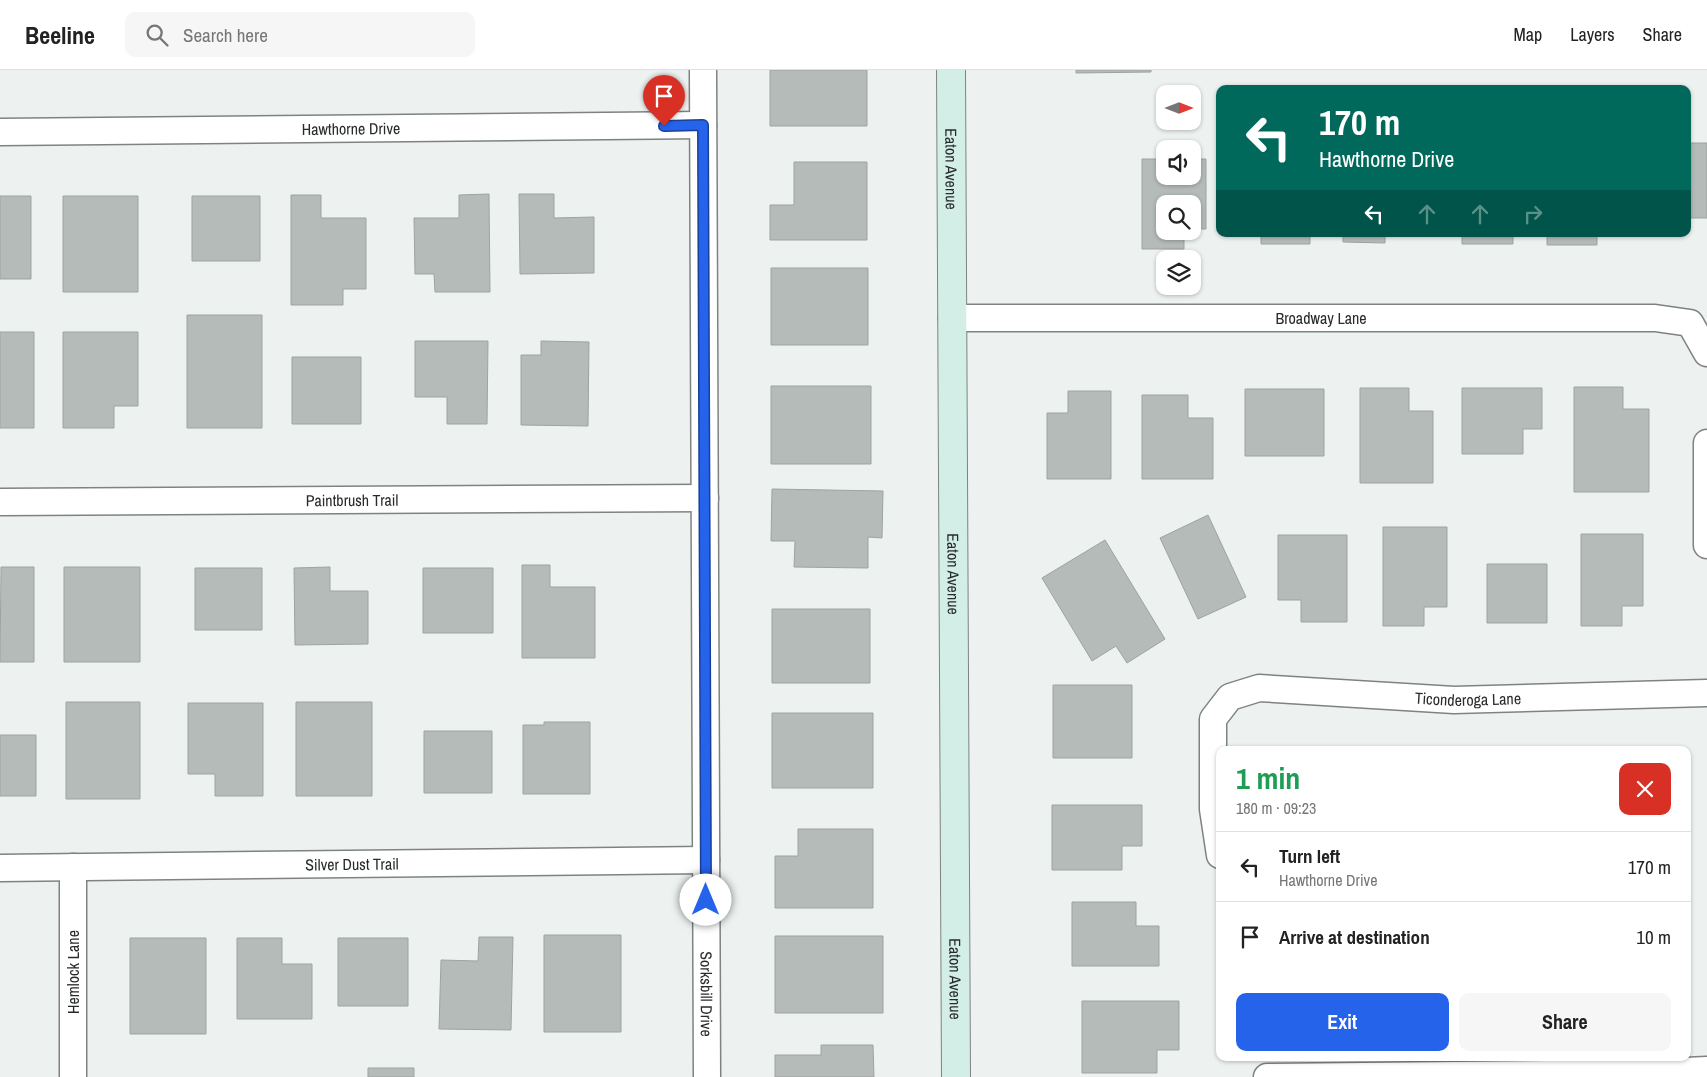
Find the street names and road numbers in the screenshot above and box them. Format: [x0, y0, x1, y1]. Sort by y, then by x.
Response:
street label: Hawthorne Drive [302, 117, 400, 140]
street label: Eaton Avenue [940, 128, 963, 210]
street label: Broadway Lane [1275, 307, 1367, 329]
street label: Paintbrush Trail [306, 489, 399, 511]
street label: Eaton Avenue [942, 533, 965, 615]
street label: Ticonderoga Lane [1414, 687, 1521, 711]
street label: Silver Dust Trail [305, 852, 399, 876]
street label: Hemlock Lane [62, 930, 84, 1014]
street label: Eaton Avenue [944, 938, 967, 1020]
street label: Sorksbill Drive [696, 951, 718, 1037]

